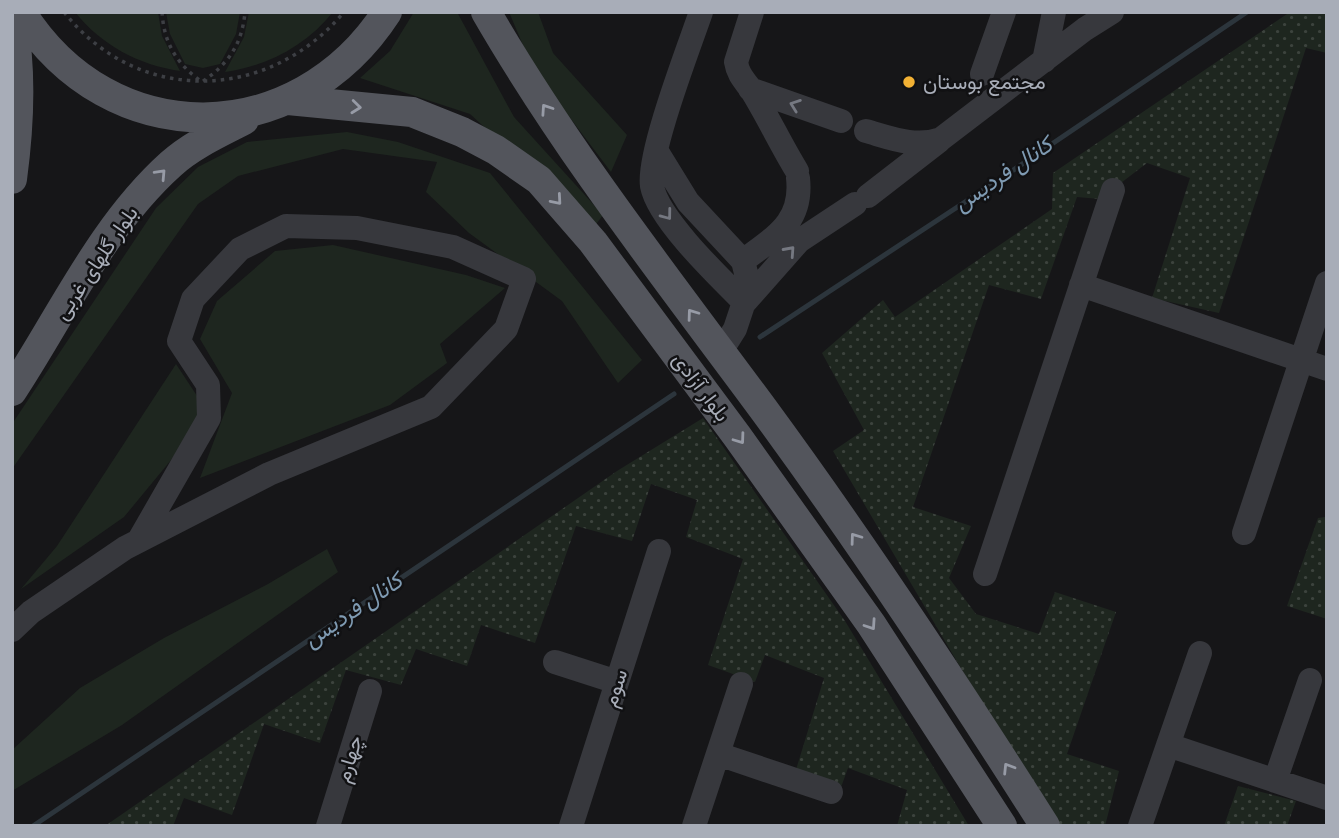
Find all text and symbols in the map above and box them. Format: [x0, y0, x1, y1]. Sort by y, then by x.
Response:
place label: مجتمع بوستان [923, 70, 1046, 96]
marker: مجتمع بوستان [901, 74, 917, 90]
one-way arrow [351, 99, 362, 114]
one-way arrow [790, 99, 802, 113]
one-way arrow [542, 104, 554, 117]
water label: کانال فردیس [948, 129, 1061, 218]
one-way arrow [153, 169, 166, 182]
one-way arrow [549, 192, 561, 205]
street label: بلوار گلهای غربی [49, 202, 144, 325]
one-way arrow [658, 207, 671, 219]
one-way arrow [781, 247, 794, 260]
one-way arrow [688, 310, 700, 322]
street label: بلوار آزادی [667, 348, 735, 427]
one-way arrow [732, 431, 744, 444]
one-way arrow [851, 533, 863, 546]
water label: کانال فردیس [298, 565, 411, 654]
one-way arrow [863, 617, 875, 630]
street label: سوم [598, 666, 634, 711]
street label: چهارم [330, 733, 369, 786]
one-way arrow [1004, 763, 1017, 776]

